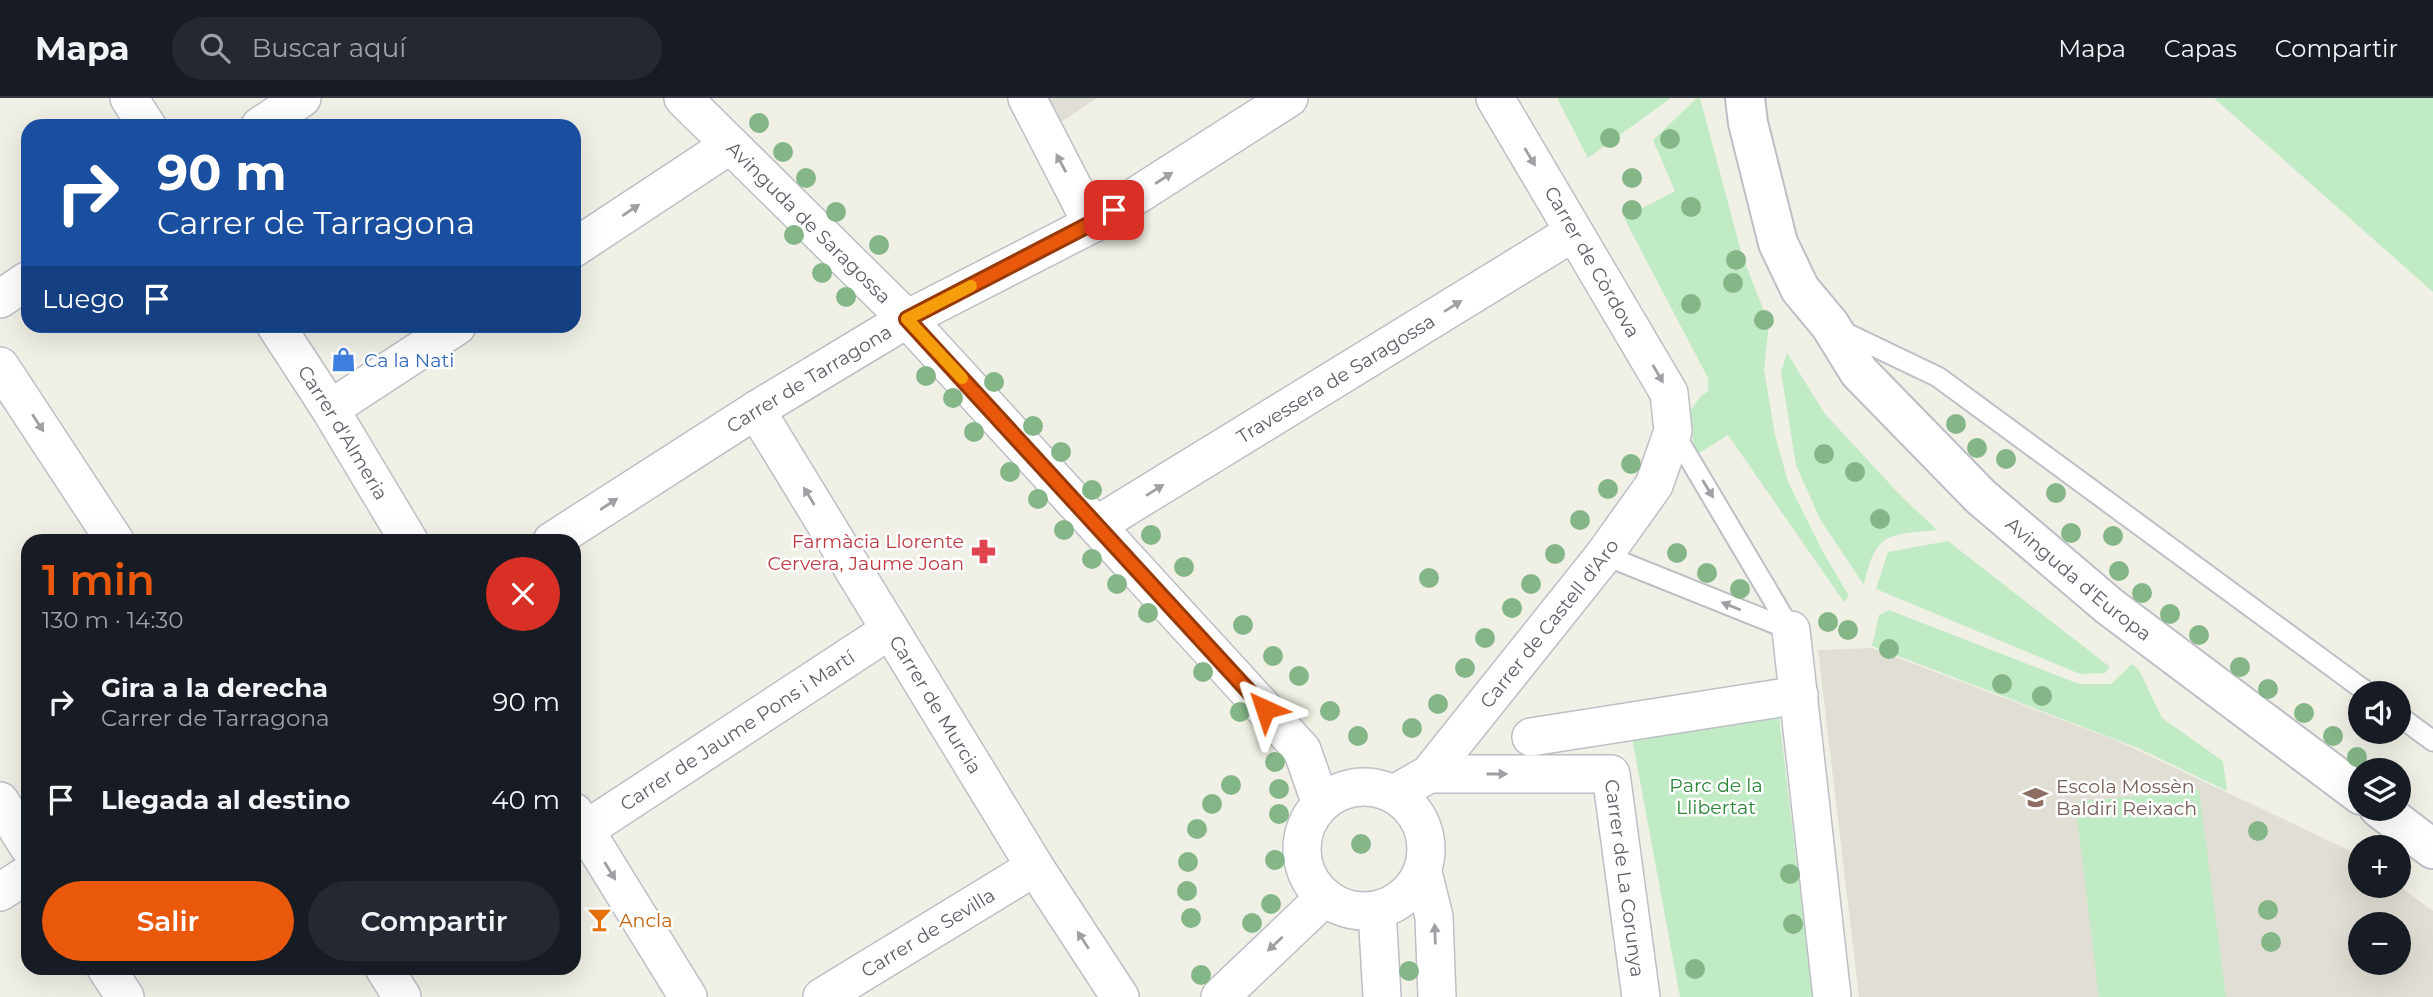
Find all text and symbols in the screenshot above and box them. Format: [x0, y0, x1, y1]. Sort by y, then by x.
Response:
search box [172, 17, 662, 80]
text: Mapa [35, 28, 130, 68]
icon: search [196, 29, 234, 67]
text: Buscar aquí [252, 32, 406, 64]
text: Mapa [2058, 34, 2126, 63]
text: Capas [2164, 34, 2237, 63]
text: Compartir [2275, 34, 2398, 63]
street label: Avinguda de Saragossa [722, 136, 896, 308]
text: 90 m [157, 143, 287, 202]
icon: right [42, 147, 133, 238]
one-way arrow [1524, 147, 1536, 166]
one-way arrow [1055, 153, 1066, 173]
one-way arrow [1154, 171, 1174, 184]
pin [1084, 180, 1144, 240]
street label: Carrer de Còrdova [1539, 182, 1645, 342]
icon: arrive [1095, 191, 1133, 229]
text: Carrer de Tarragona [157, 203, 475, 242]
one-way arrow [622, 203, 640, 217]
icon: arrive [138, 280, 176, 318]
text: Luego [42, 283, 124, 315]
one-way arrow [1443, 300, 1462, 313]
street label: Travessera de Saragossa [1232, 309, 1439, 448]
street label: Carrer de Tarragona [722, 320, 896, 437]
shop icon: Ca la Nati [330, 346, 358, 374]
place label: Ca la Nati [364, 349, 454, 372]
street label: Carrer d'Almeria [293, 361, 393, 504]
one-way arrow [1652, 364, 1664, 384]
one-way arrow [31, 413, 44, 433]
one-way arrow [1702, 480, 1714, 499]
one-way arrow [1145, 483, 1164, 496]
one-way arrow [802, 487, 815, 506]
one-way arrow [600, 498, 619, 511]
street label: Avinguda d'Europa [2001, 512, 2156, 645]
place label: Farmàcia Llorente Cervera, Jaume Joan [767, 530, 964, 575]
street label: Carrer de Castell d'Aro [1475, 534, 1623, 713]
pharmacy icon: Farmàcia Llorente Cervera, Jaume Joan [970, 538, 998, 566]
text: 1 min [42, 554, 155, 606]
button: close [486, 557, 560, 631]
one-way arrow [1721, 600, 1742, 611]
text: 130 m · 14:30 [42, 606, 184, 634]
street label: Carrer de Murcia [885, 631, 987, 778]
street label: Carrer de Jaume Pons i Martí [616, 645, 860, 815]
text: Gira a la derecha [101, 672, 328, 704]
position arrow [1228, 672, 1302, 746]
map controls [2348, 681, 2411, 975]
button: sound [2348, 681, 2411, 744]
icon: right [42, 683, 80, 721]
text: 90 m [493, 686, 560, 718]
text: Carrer de Tarragona [101, 704, 330, 732]
button: layers [2348, 758, 2411, 821]
one-way arrow [1486, 768, 1508, 780]
park label: Parc de la Llibertat [1669, 774, 1763, 819]
place label: Escola Mossèn Baldiri Reixach [2056, 775, 2197, 820]
street label: Carrer de La Corunya [1600, 778, 1650, 978]
icon: arrive [42, 781, 80, 819]
school or university icon: Escola Mossèn Baldiri Reixach [2022, 783, 2050, 811]
text: Llegada al destino [101, 784, 350, 816]
text: 40 m [491, 784, 560, 816]
button: + [2348, 835, 2411, 898]
one-way arrow [603, 861, 616, 880]
button: Salir [42, 881, 294, 961]
button: Compartir [308, 881, 560, 961]
street label: Carrer de Sevilla [857, 883, 999, 982]
bar icon: Ancla [585, 906, 613, 934]
place label: Ancla [619, 909, 672, 932]
button: − [2348, 912, 2411, 975]
one-way arrow [1429, 923, 1440, 945]
one-way arrow [1076, 930, 1089, 950]
one-way arrow [1267, 936, 1284, 952]

